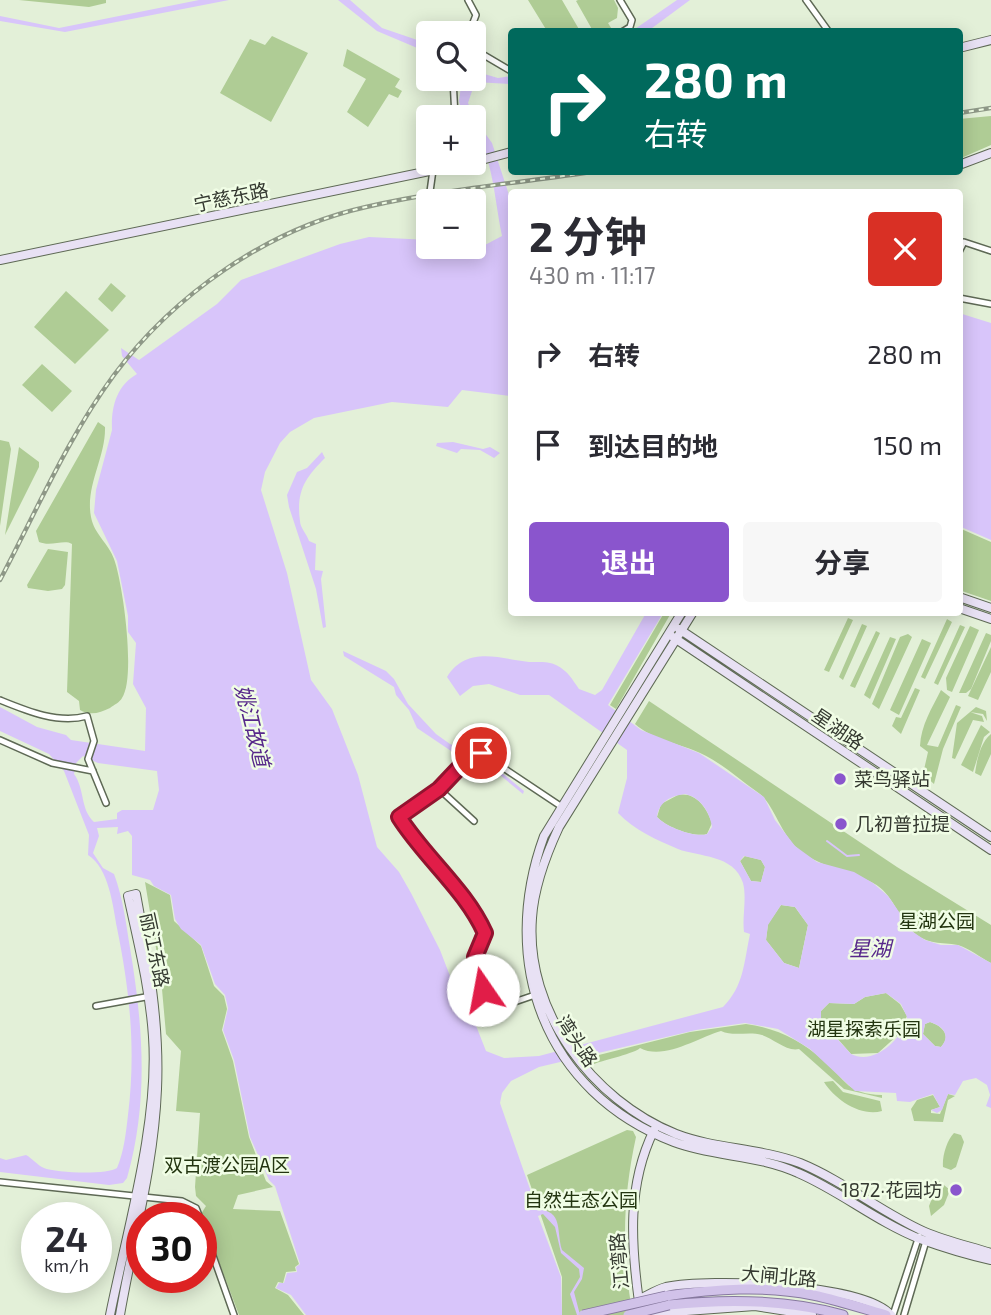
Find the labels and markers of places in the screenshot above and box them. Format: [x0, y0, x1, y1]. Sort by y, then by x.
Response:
pin [451, 723, 511, 783]
place label: 菜鸟驿站 [854, 767, 930, 790]
marker: 菜鸟驿站 [832, 771, 848, 787]
place label: 几初普拉提 [855, 812, 950, 835]
marker: 几初普拉提 [833, 816, 849, 832]
place label: 1872·花园坊 [841, 1178, 942, 1201]
marker: 1872·花园坊 [948, 1182, 964, 1198]

